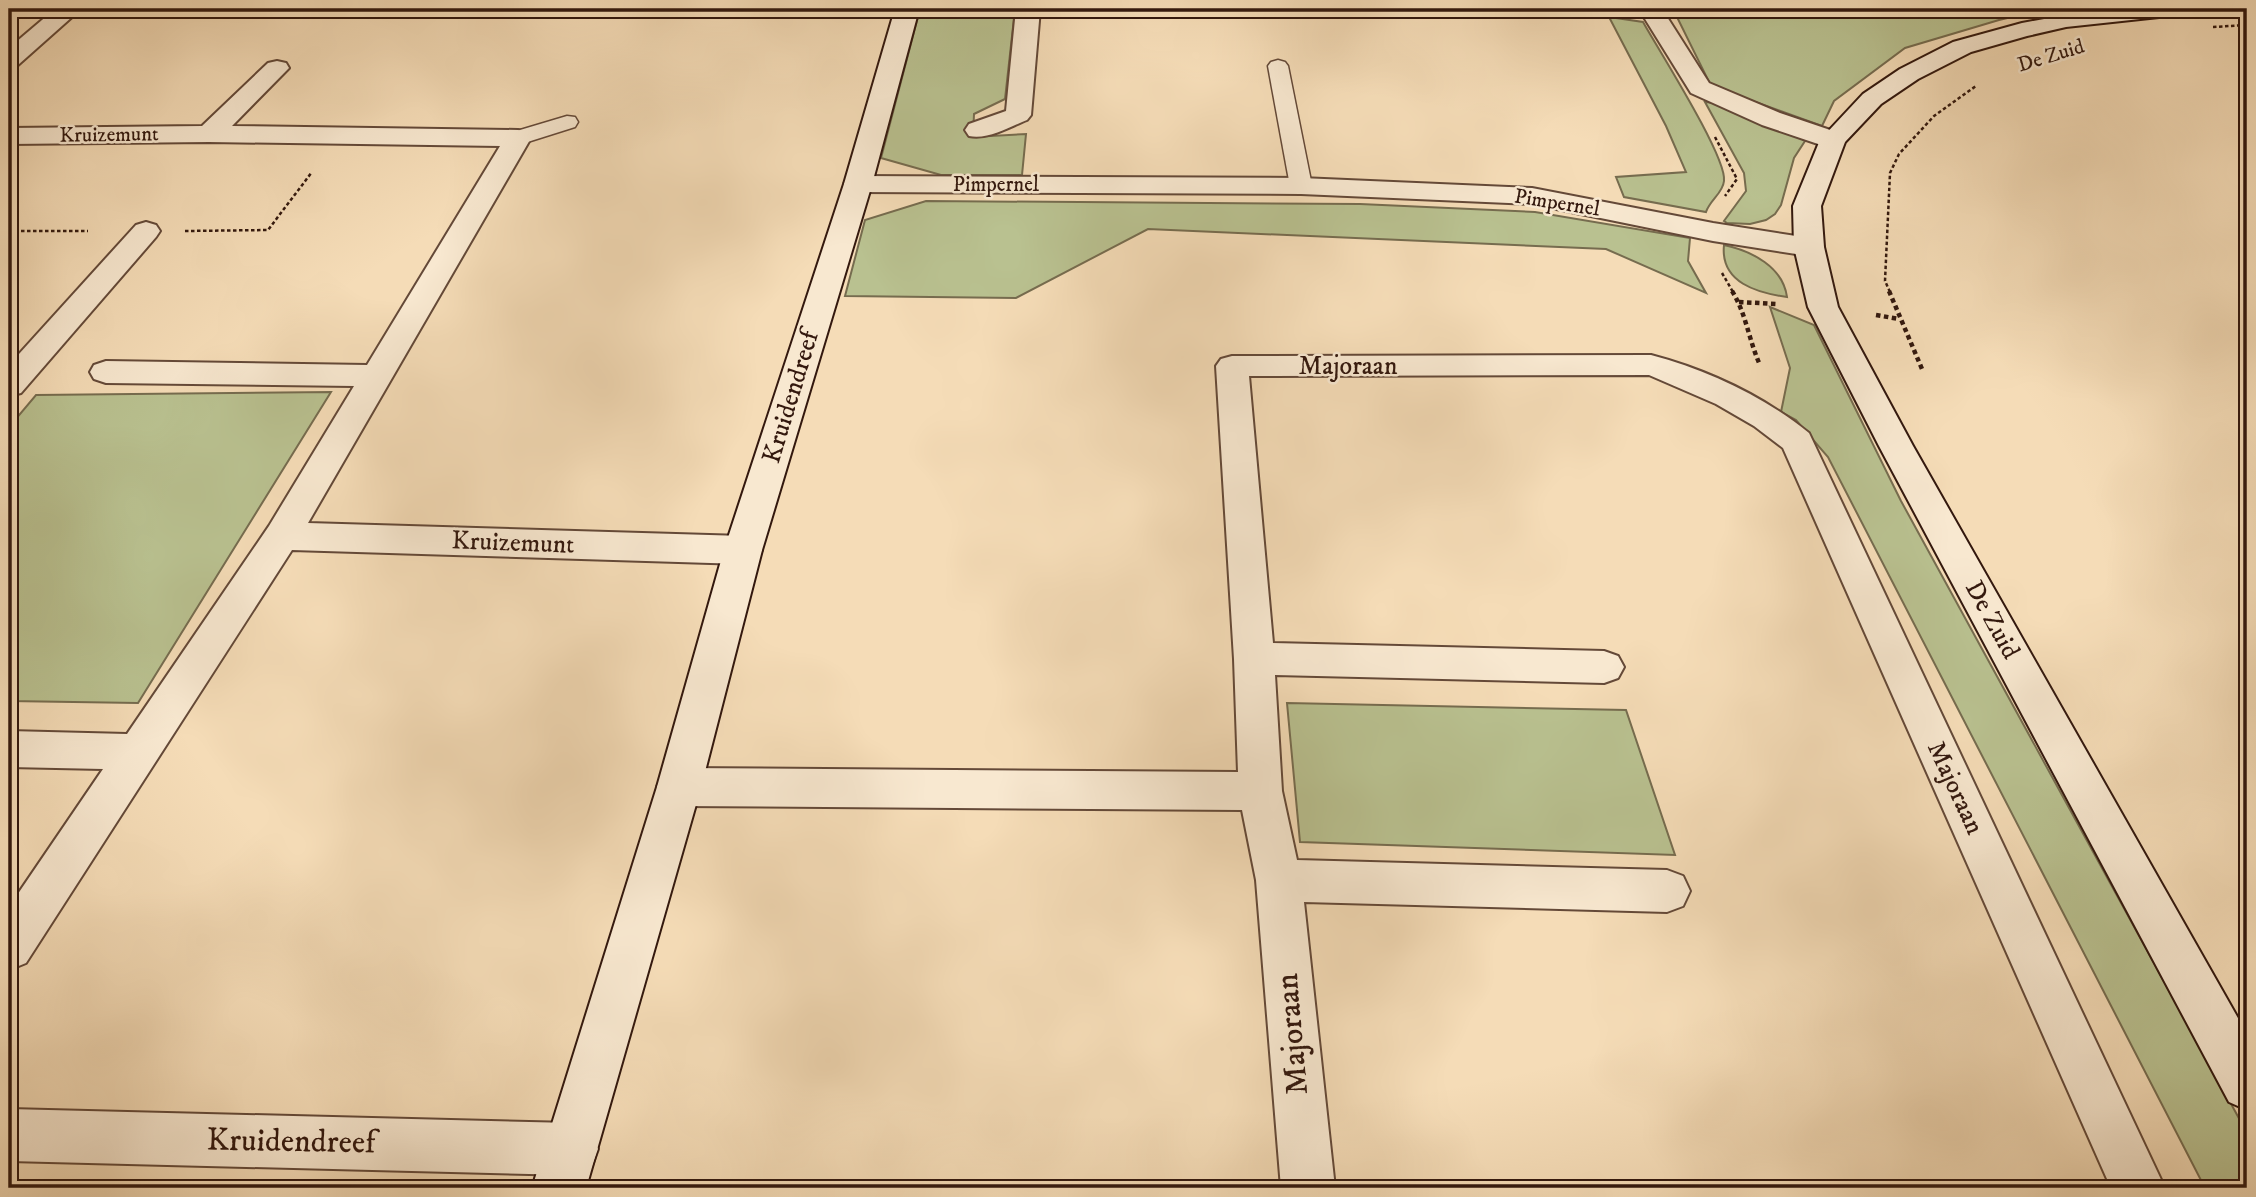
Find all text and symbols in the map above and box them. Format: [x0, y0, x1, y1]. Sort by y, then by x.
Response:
street label: De Zuid [2015, 33, 2088, 78]
street label: Kruizemunt [59, 121, 159, 149]
street label: Pimpernel [953, 172, 1040, 198]
street label: Pimpernel [1512, 183, 1602, 223]
street label: Kruidendreef [755, 323, 828, 467]
street label: Majoraan [1299, 350, 1398, 383]
street label: Kruizemunt [451, 524, 575, 562]
street label: De Zuid [1957, 575, 2027, 665]
street label: Majoraan [1919, 736, 1991, 840]
street label: Majoraan [1268, 971, 1318, 1096]
street label: Kruidendreef [206, 1121, 380, 1164]

